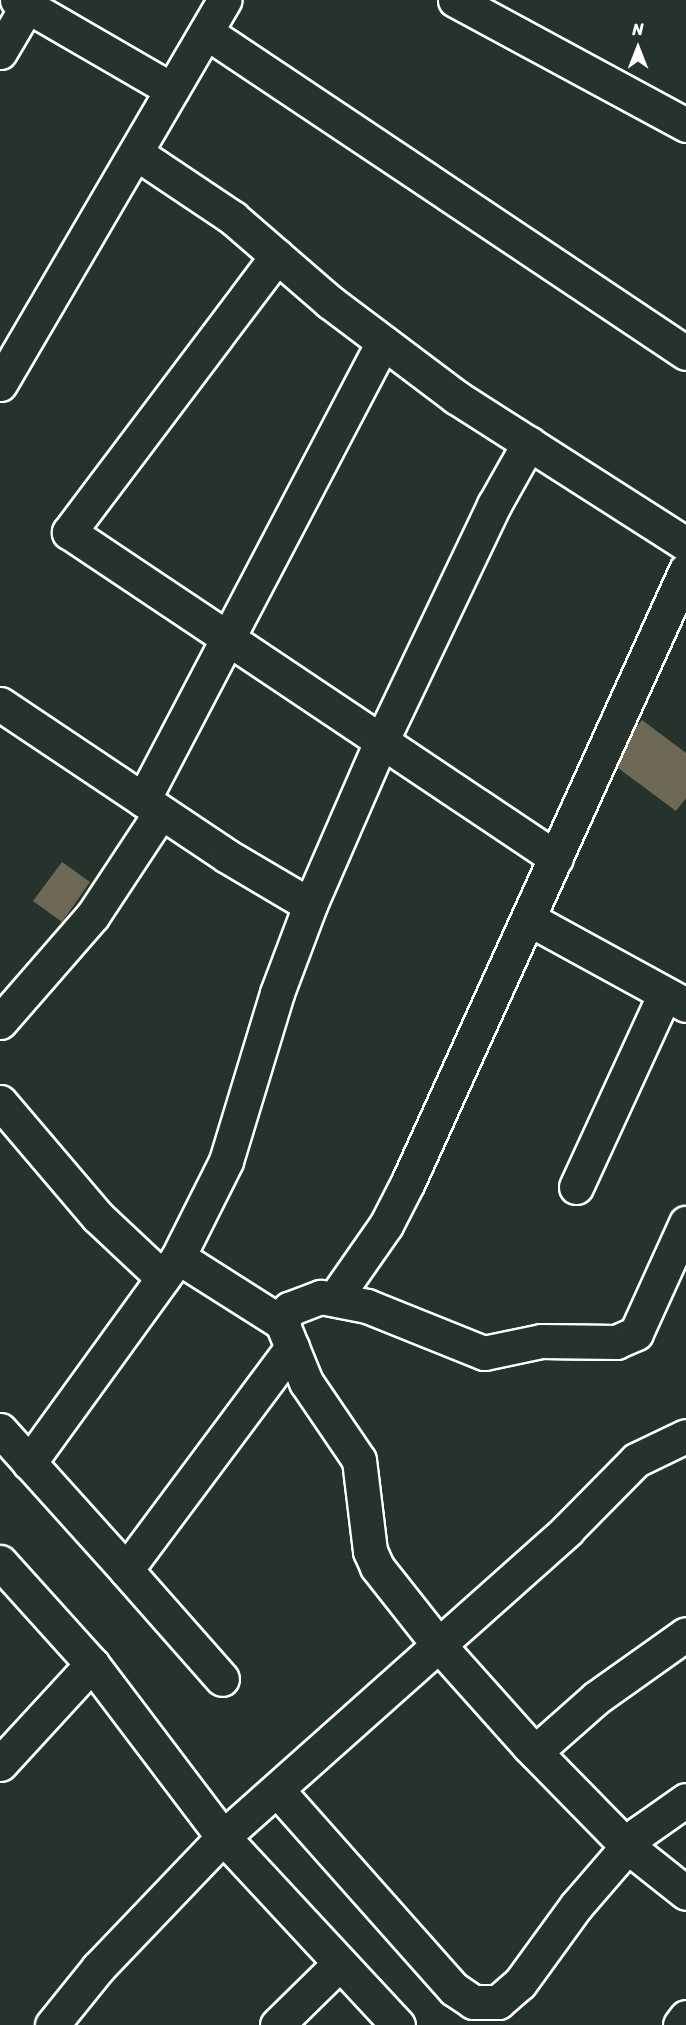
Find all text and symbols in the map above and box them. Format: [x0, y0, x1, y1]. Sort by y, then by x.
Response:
text: N [632, 15, 644, 44]
north arrow [608, 18, 668, 78]

